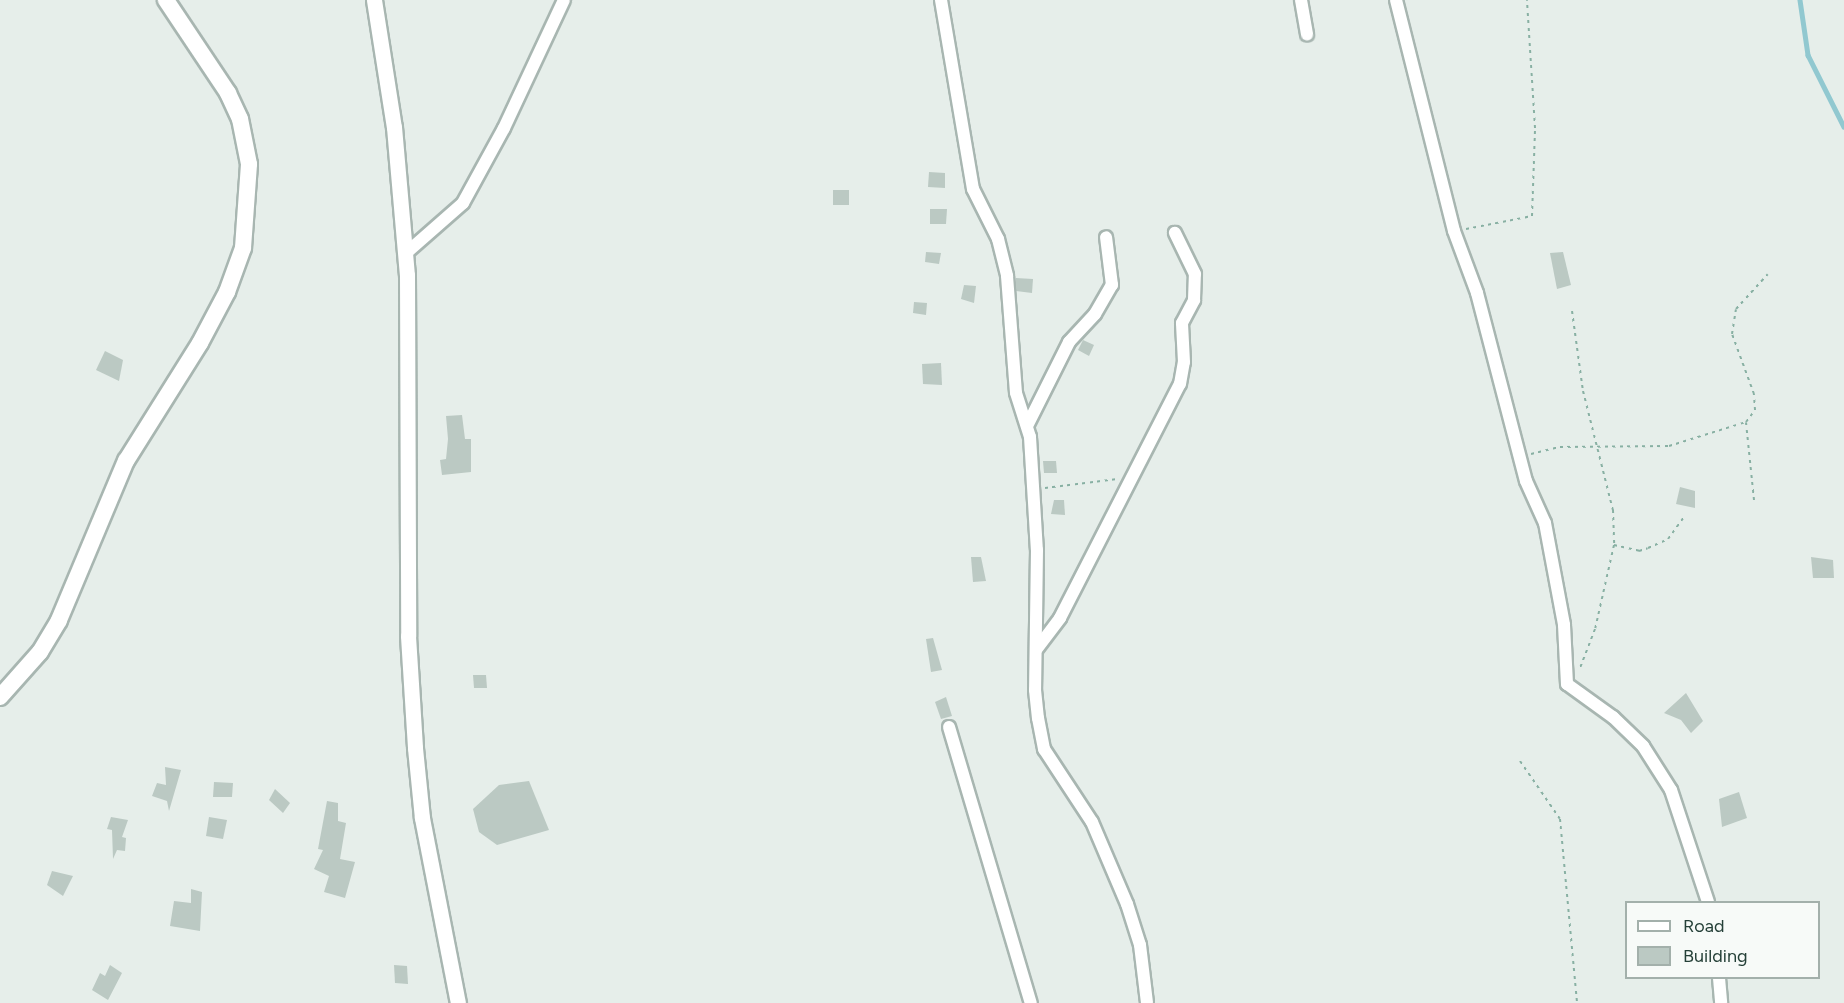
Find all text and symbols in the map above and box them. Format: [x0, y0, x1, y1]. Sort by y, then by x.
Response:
legend [1625, 901, 1820, 979]
text: Road [1683, 915, 1724, 937]
text: Building [1683, 945, 1748, 967]

